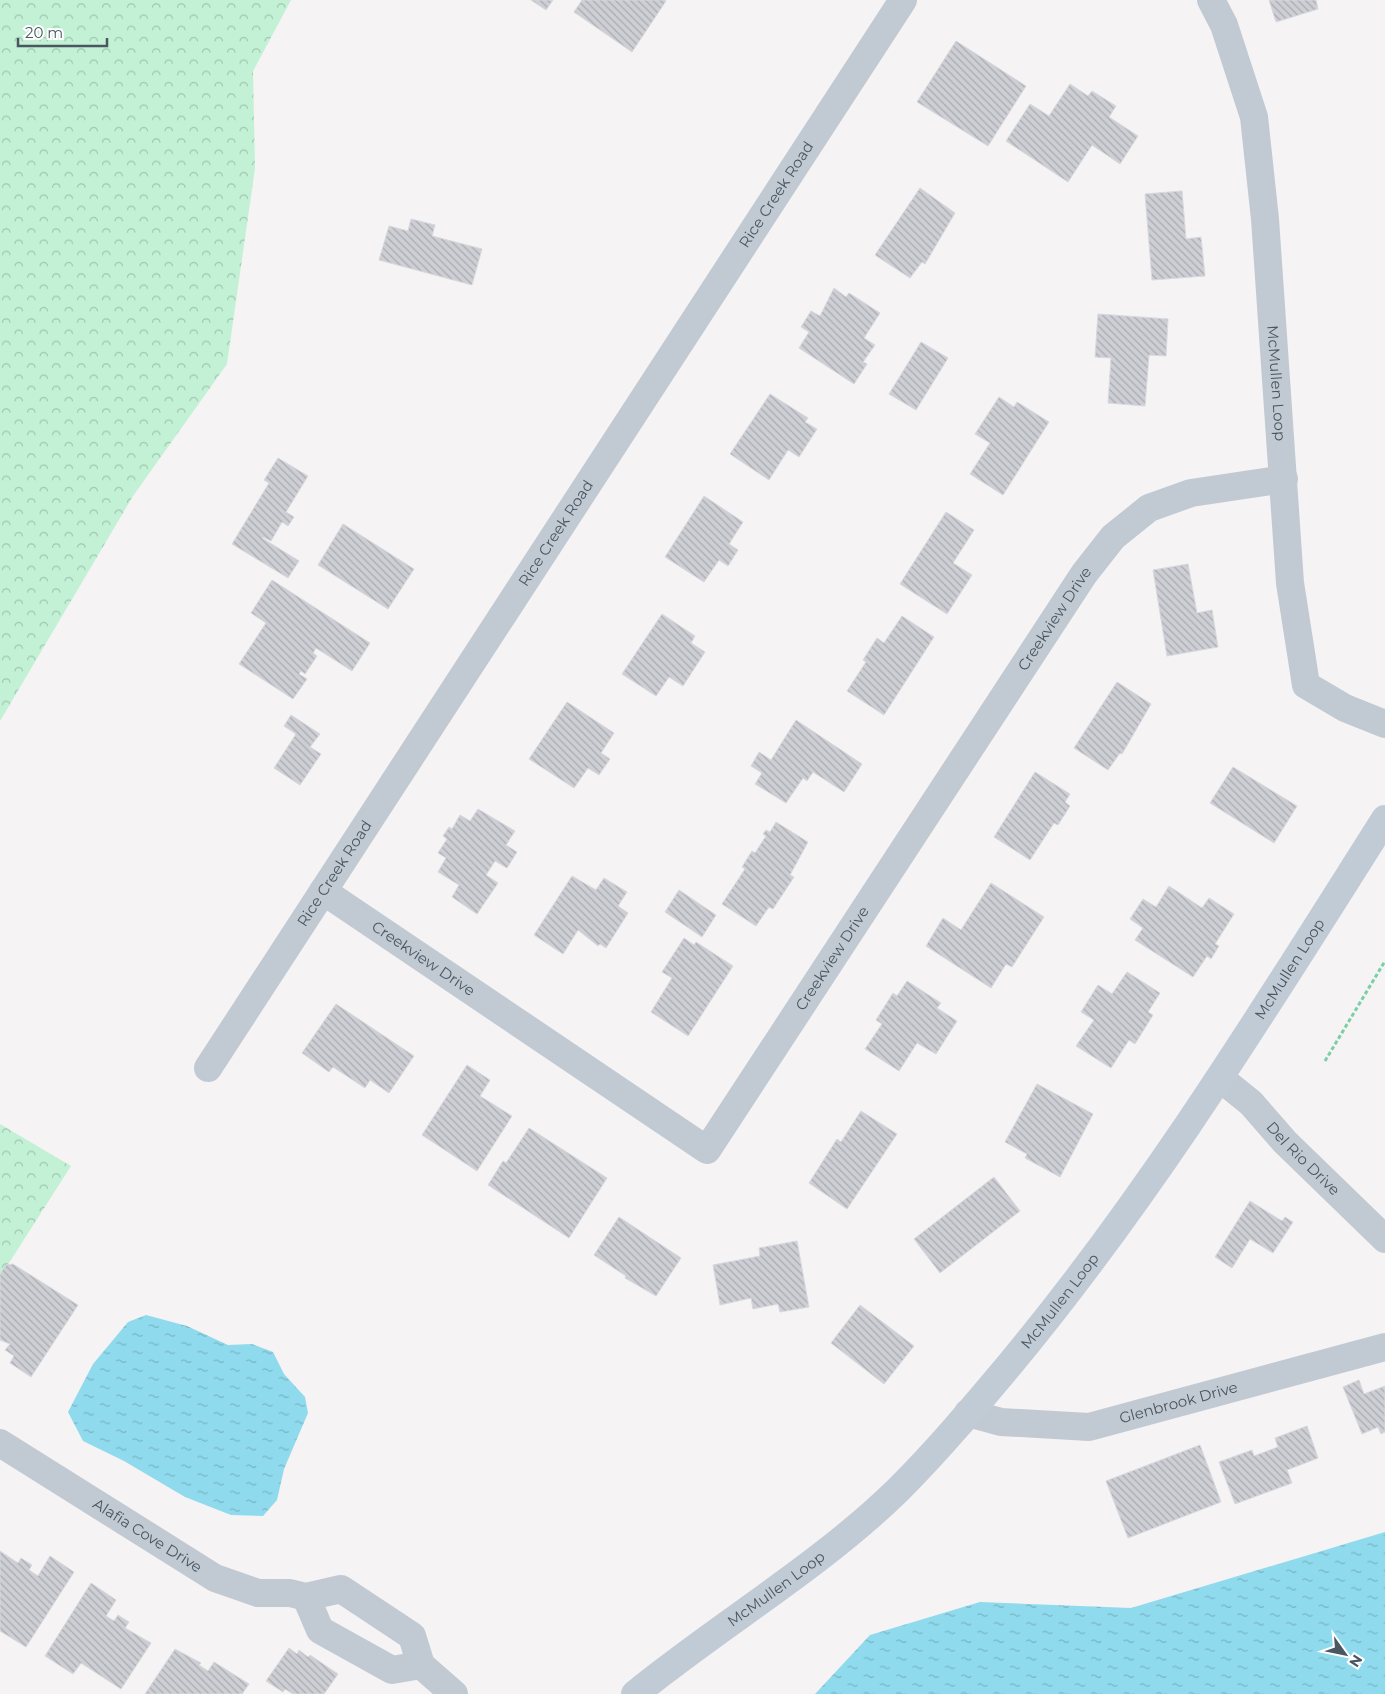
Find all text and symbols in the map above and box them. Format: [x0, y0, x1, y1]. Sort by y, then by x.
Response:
scale bar [18, 15, 106, 47]
text: 20 m [25, 23, 63, 42]
street label: Rice Creek Road [734, 138, 817, 251]
street label: McMullen Loop [1263, 324, 1290, 442]
street label: Rice Creek Road [514, 476, 597, 590]
street label: Creekview Drive [1013, 563, 1095, 674]
street label: Rice Creek Road [293, 817, 376, 930]
street label: Creekview Drive [791, 903, 873, 1014]
street label: McMullen Loop [1250, 915, 1329, 1023]
street label: Creekview Drive [368, 917, 479, 1000]
street label: Del Rio Drive [1262, 1117, 1344, 1199]
street label: McMullen Loop [1016, 1249, 1103, 1353]
street label: Glenbrook Drive [1117, 1377, 1240, 1427]
street label: Alafia Cove Drive [90, 1494, 206, 1576]
street label: McMullen Loop [723, 1547, 828, 1631]
north arrow [1320, 1629, 1370, 1679]
text: N [1345, 1651, 1367, 1671]

